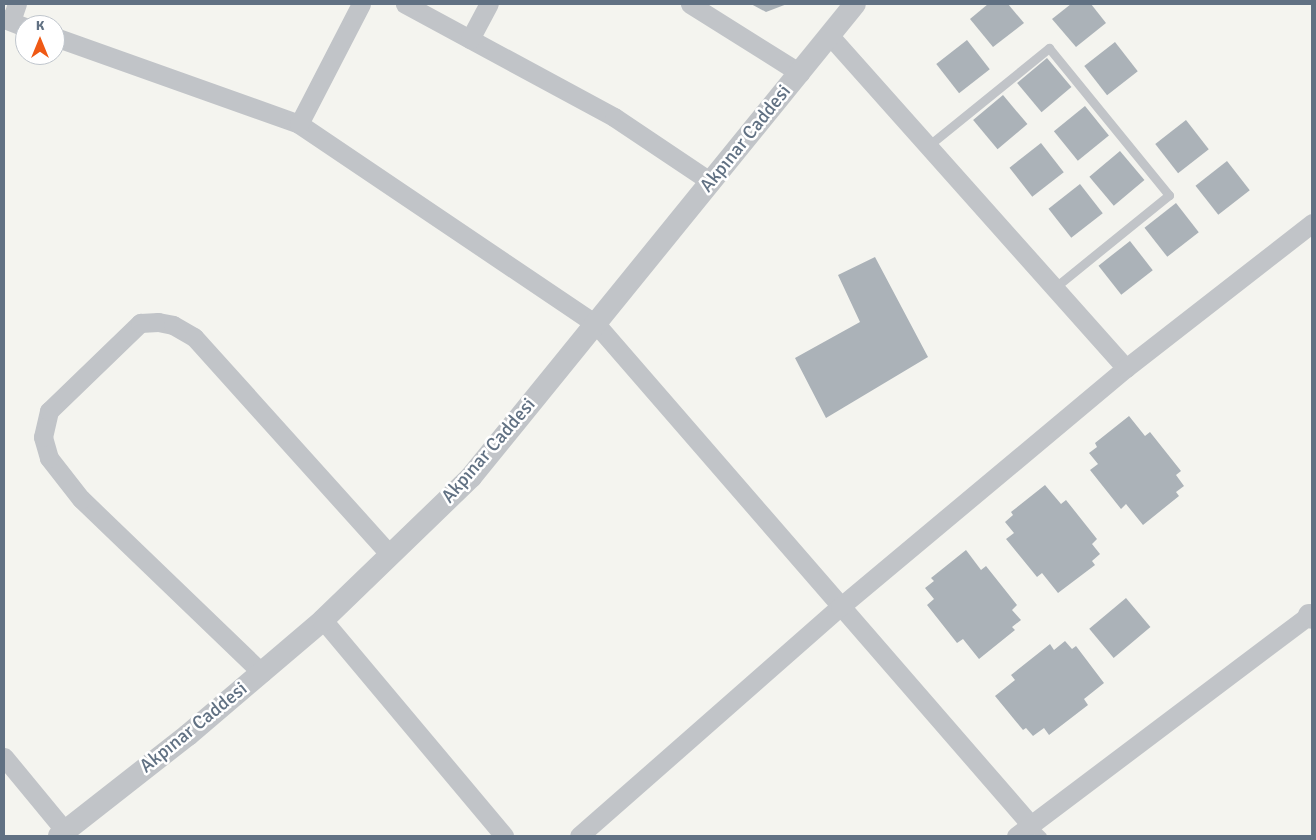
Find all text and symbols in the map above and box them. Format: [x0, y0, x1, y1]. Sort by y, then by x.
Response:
north arrow [15, 15, 65, 65]
text: K [36, 17, 44, 34]
street label: Akpınar Caddesi [696, 81, 796, 197]
street label: Akpınar Caddesi [437, 394, 541, 508]
street label: Akpınar Caddesi [136, 678, 252, 778]

